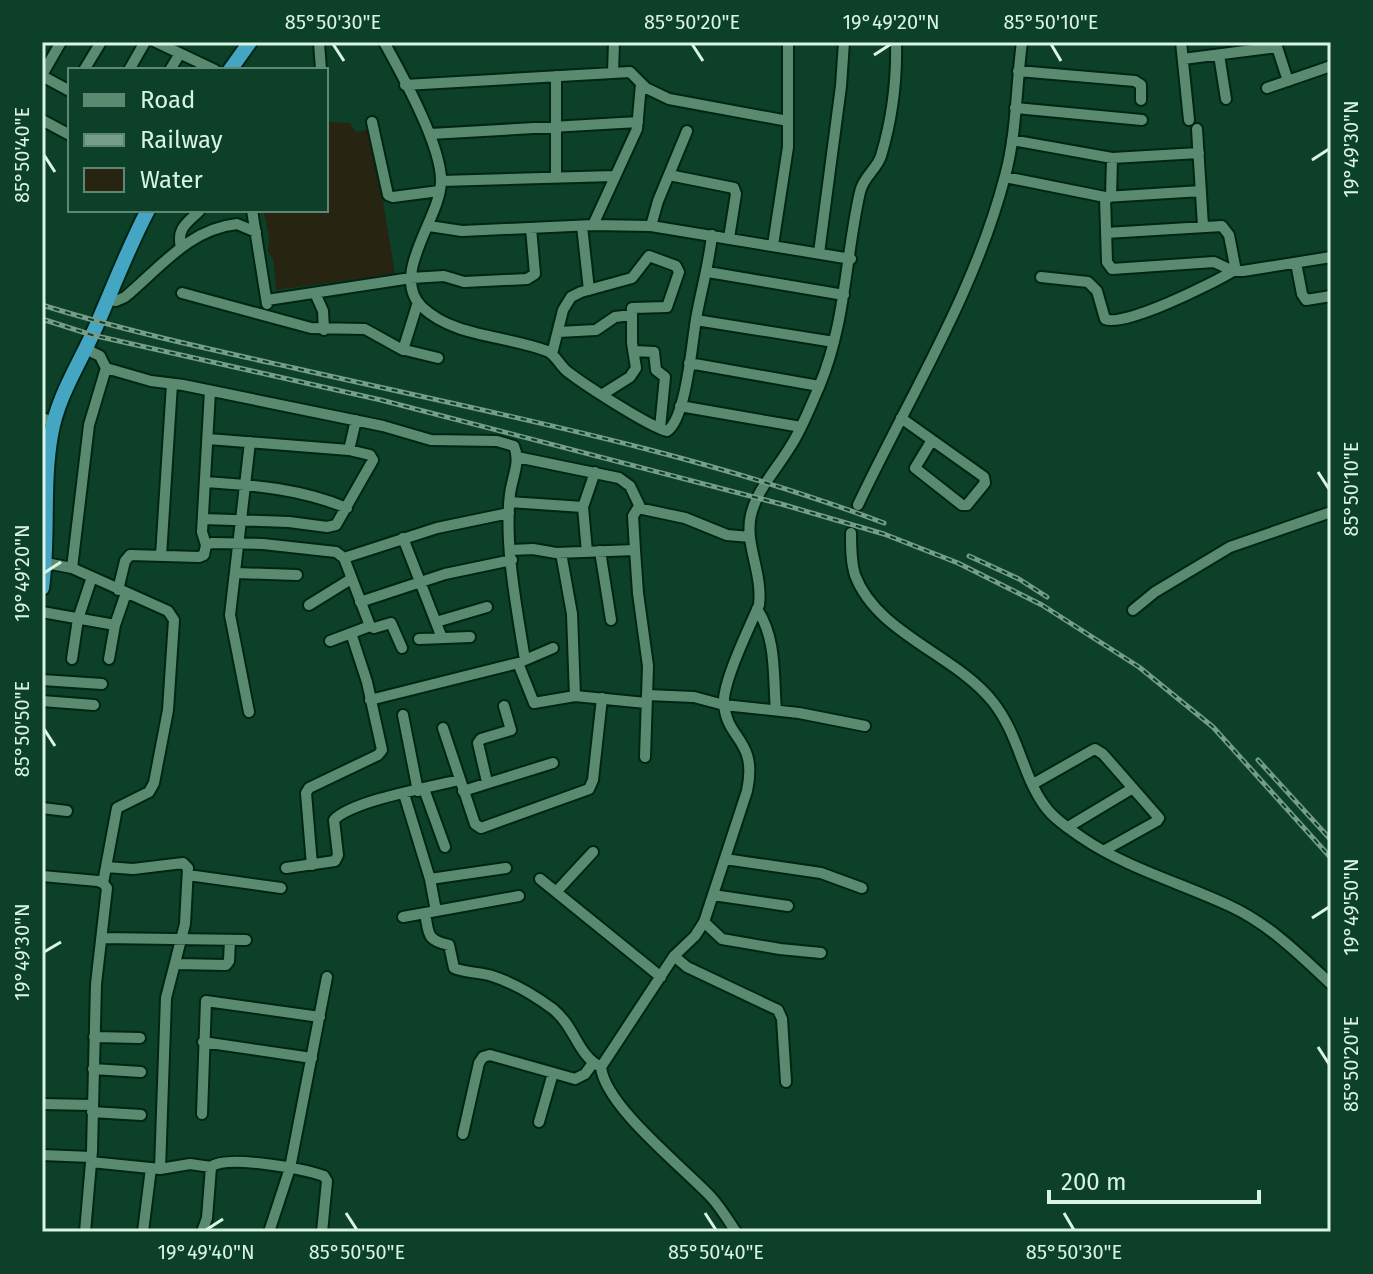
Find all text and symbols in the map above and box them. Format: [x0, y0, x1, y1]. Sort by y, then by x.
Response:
text: 85°50'30"E [285, 10, 381, 34]
text: 85°50'20"E [644, 10, 740, 34]
text: 19°49'20"N [842, 10, 940, 34]
text: 85°50'10"E [1004, 10, 1098, 34]
legend [68, 68, 328, 212]
text: Road [140, 86, 195, 114]
text: 19°49'30"N [1339, 100, 1363, 198]
text: 85°50'40"E [10, 107, 34, 203]
text: Railway [140, 126, 223, 154]
text: Water [140, 166, 204, 194]
text: 85°50'10"E [1339, 442, 1363, 536]
text: 19°49'20"N [10, 524, 34, 622]
text: 85°50'50"E [10, 681, 34, 777]
text: 19°49'50"N [1339, 858, 1363, 956]
text: 19°49'30"N [10, 903, 34, 1001]
text: 85°50'20"E [1339, 1016, 1363, 1112]
scale bar [1049, 1154, 1259, 1204]
text: 200 m [1061, 1168, 1127, 1196]
text: 19°49'40"N [157, 1240, 255, 1264]
text: 85°50'50"E [309, 1240, 405, 1264]
text: 85°50'40"E [668, 1240, 764, 1264]
text: 85°50'30"E [1026, 1240, 1122, 1264]

